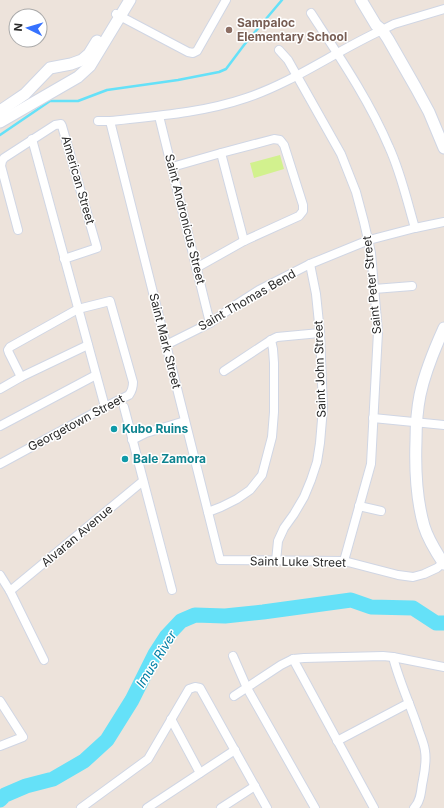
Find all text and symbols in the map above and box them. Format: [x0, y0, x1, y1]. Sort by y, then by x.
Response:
north arrow [8, 8, 48, 48]
place label: Sampaloc Elementary School [237, 15, 347, 44]
text: N [11, 22, 25, 32]
marker: Sampaloc Elementary School [224, 25, 234, 35]
street label: American Street [59, 134, 98, 226]
street label: Saint Andronicus Street [162, 152, 209, 286]
street label: Saint Peter Street [359, 235, 384, 335]
street label: Saint Thomas Bend [195, 266, 298, 334]
street label: Saint Mark Street [146, 292, 185, 390]
street label: Saint John Street [310, 320, 329, 418]
street label: Georgetown Street [25, 391, 126, 454]
place label: Kubo Ruins [122, 421, 189, 436]
marker: Kubo Ruins [109, 424, 119, 434]
place label: Bale Zamora [133, 451, 206, 466]
marker: Bale Zamora [120, 454, 130, 464]
street label: Alvaran Avenue [38, 501, 115, 570]
street label: Saint Luke Street [250, 553, 346, 570]
water label: Imus River [132, 627, 180, 690]

